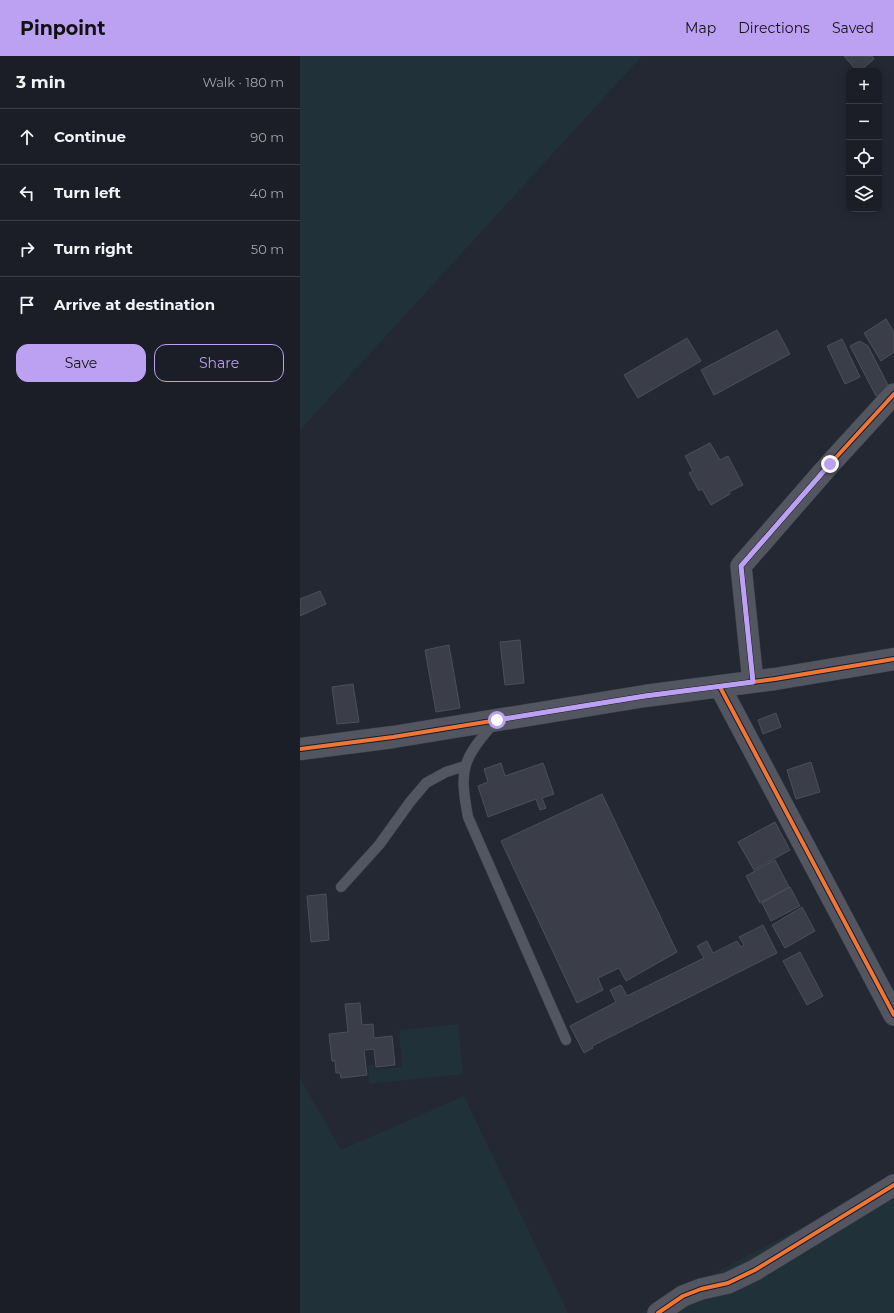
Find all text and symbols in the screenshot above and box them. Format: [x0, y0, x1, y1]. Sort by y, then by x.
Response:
text: Pinpoint [20, 17, 105, 40]
text: Map [685, 19, 716, 37]
text: Directions [738, 19, 810, 37]
text: Saved [832, 19, 874, 37]
map controls [846, 68, 882, 212]
button: + [846, 68, 882, 104]
text: 3 min [16, 72, 66, 92]
text: Walk · 180 m [202, 74, 284, 90]
button: − [846, 104, 882, 140]
icon: ahead [16, 126, 38, 148]
text: Continue [54, 127, 126, 146]
text: 90 m [250, 129, 284, 145]
button: locate [846, 140, 882, 176]
button: layers [846, 176, 882, 212]
icon: left [16, 182, 38, 204]
text: Turn left [54, 183, 121, 202]
text: 40 m [250, 185, 284, 201]
icon: right [16, 238, 38, 260]
text: Turn right [54, 239, 133, 258]
text: 50 m [251, 241, 284, 257]
icon: arrive [16, 294, 38, 316]
text: Arrive at destination [54, 295, 215, 314]
button: Save [16, 344, 146, 382]
button: Share [154, 344, 284, 382]
route end [821, 455, 839, 473]
route start [488, 711, 506, 729]

